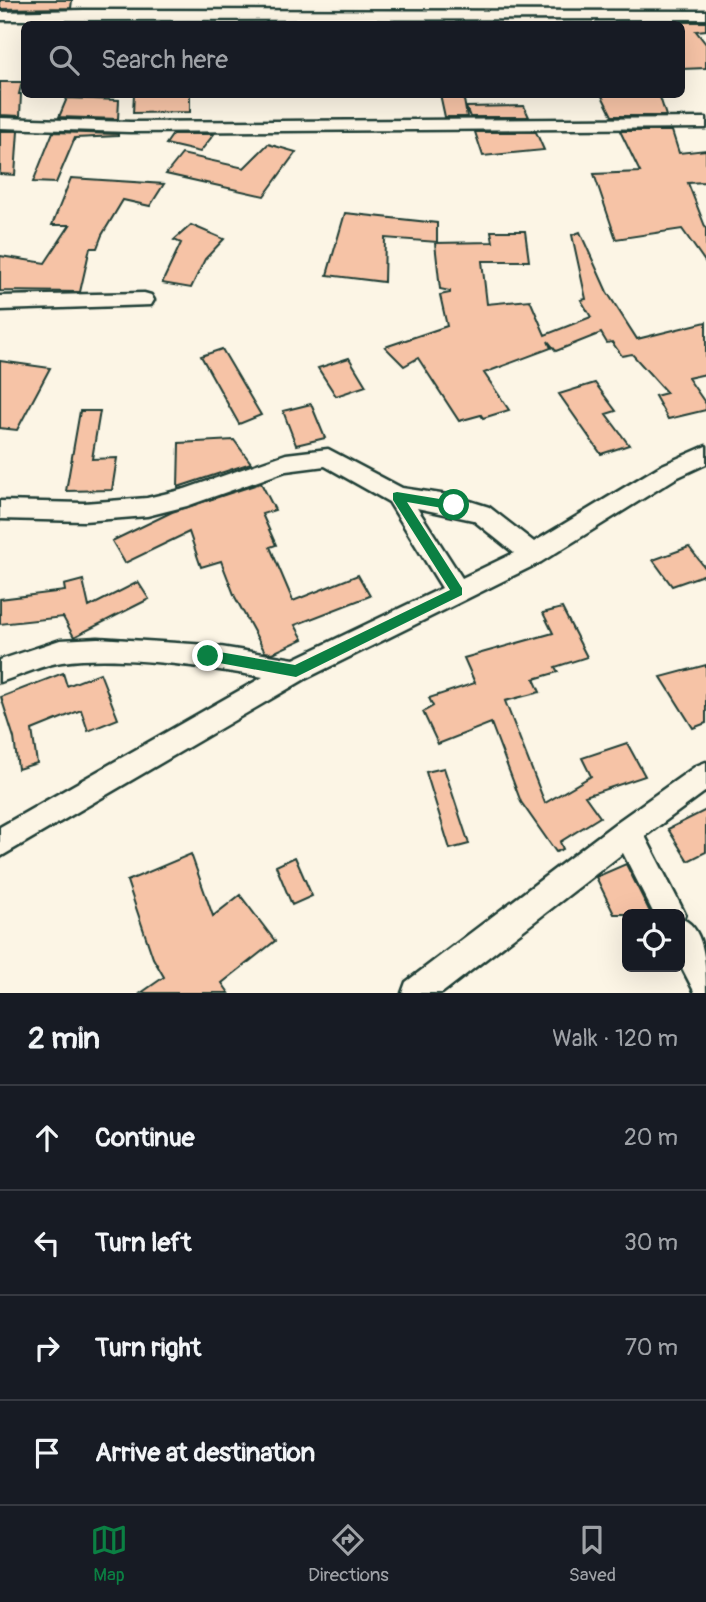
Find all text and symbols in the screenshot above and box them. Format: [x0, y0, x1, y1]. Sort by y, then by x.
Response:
search box [21, 21, 685, 98]
icon: search [45, 41, 83, 79]
text: Search here [101, 44, 228, 76]
route start [438, 489, 469, 520]
route end [192, 640, 223, 671]
map controls [622, 909, 685, 972]
button: locate [622, 909, 685, 972]
text: 2 min [28, 1020, 100, 1057]
text: Walk · 120 m [552, 1024, 678, 1053]
icon: ahead [28, 1119, 66, 1157]
text: Continue [95, 1122, 195, 1154]
text: 20 m [624, 1123, 678, 1152]
icon: left [28, 1224, 66, 1262]
text: Turn left [95, 1227, 191, 1259]
text: 30 m [624, 1228, 678, 1257]
icon: right [28, 1329, 66, 1367]
text: Turn right [95, 1332, 201, 1364]
text: 70 m [625, 1333, 678, 1362]
icon: arrive [28, 1434, 66, 1472]
text: Arrive at destination [95, 1437, 315, 1469]
tab: Map [90, 1521, 128, 1587]
tab: Directions [308, 1521, 389, 1587]
tab: Saved [569, 1521, 616, 1587]

